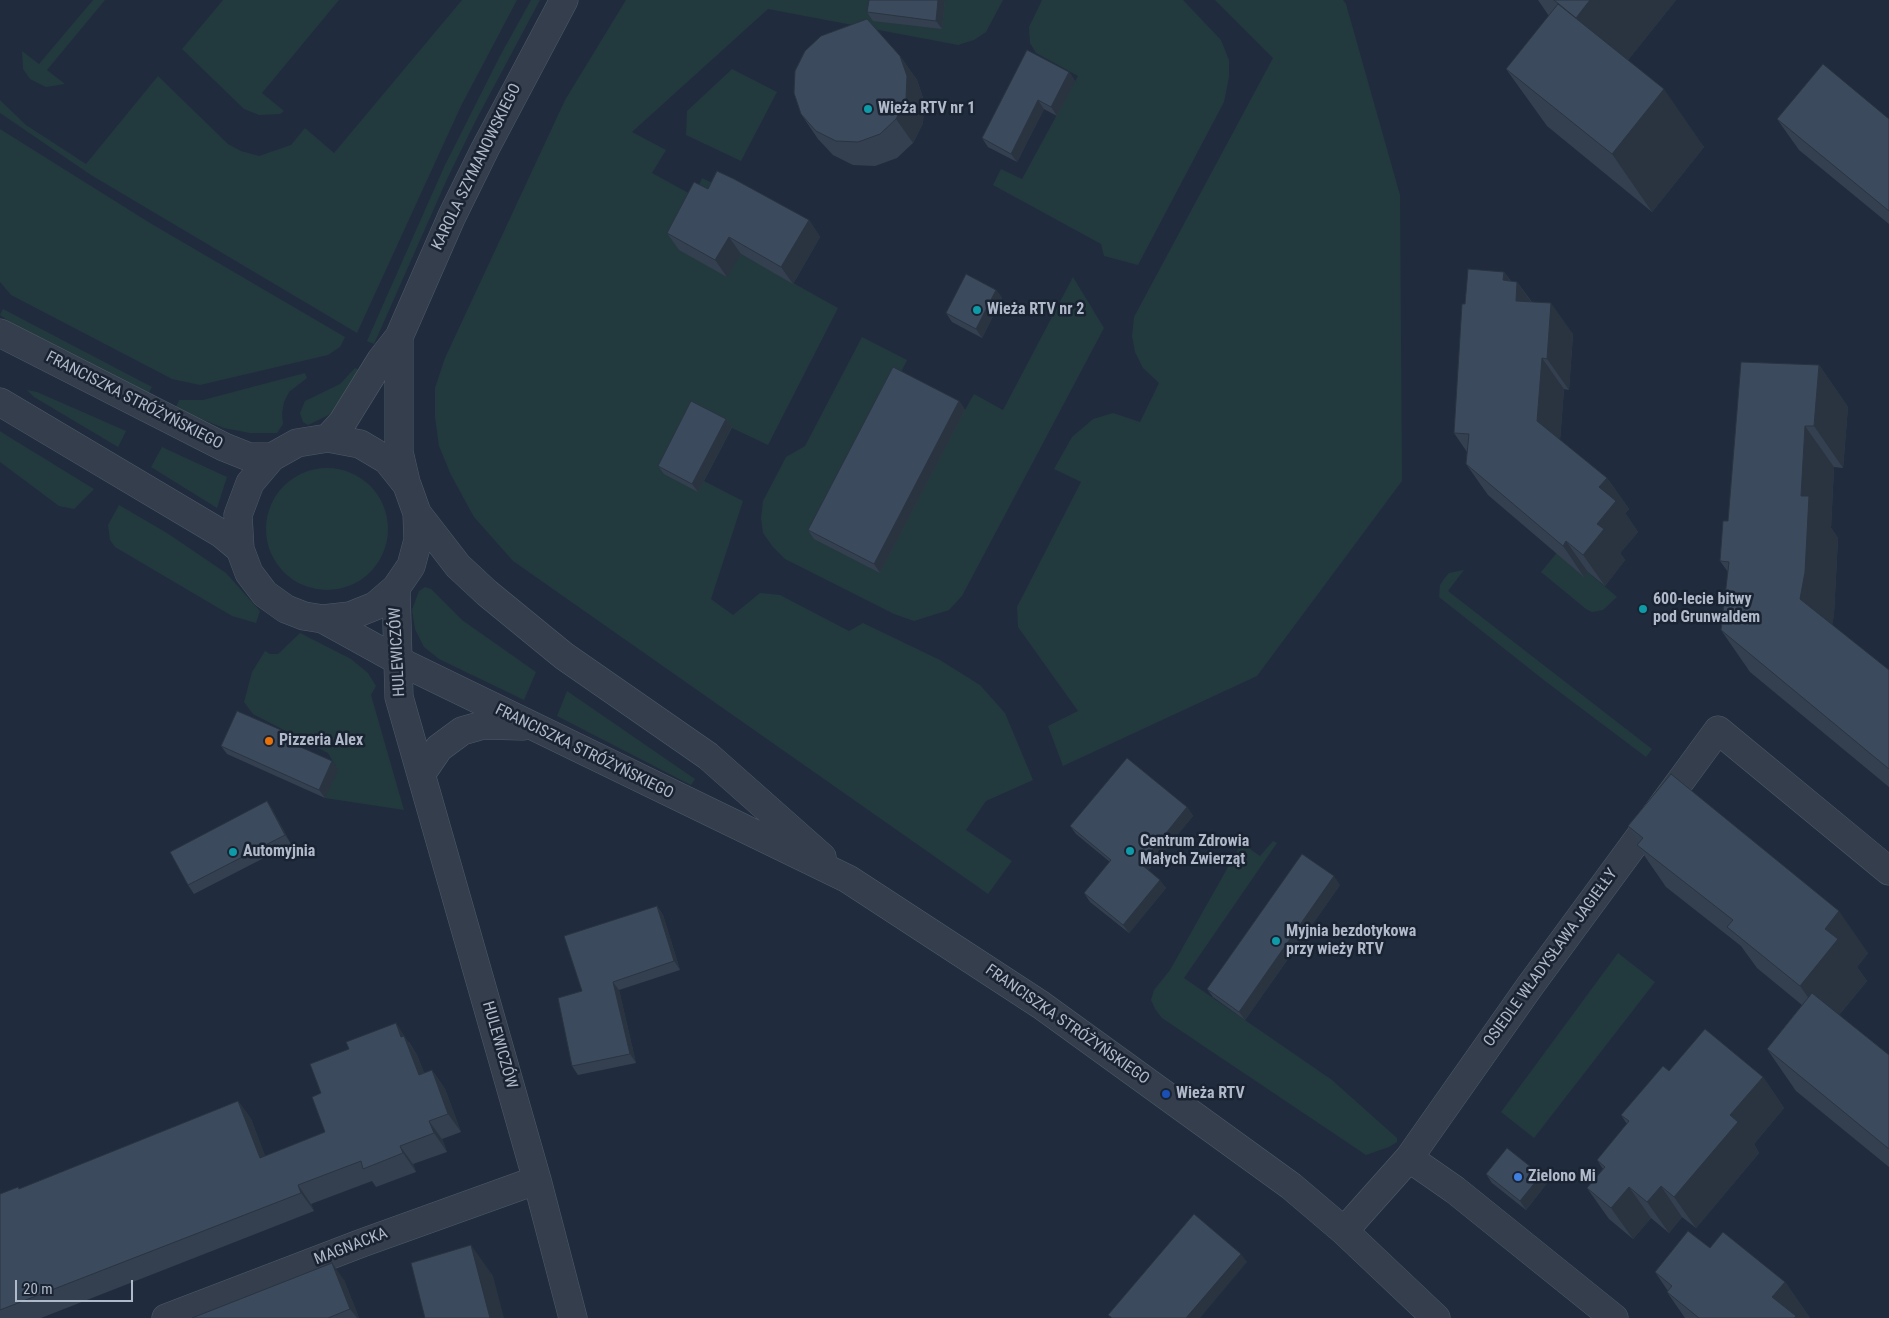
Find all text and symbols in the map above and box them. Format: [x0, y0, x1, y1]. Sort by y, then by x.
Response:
street label: KAROLA SZYMANOWSKIEGO [428, 81, 526, 253]
place label: Wieża RTV nr 1 [878, 99, 975, 119]
marker: Wieża RTV nr 1 [862, 103, 874, 115]
place label: Wieża RTV nr 2 [987, 300, 1084, 320]
marker: Wieża RTV nr 2 [971, 304, 983, 316]
street label: FRANCISZKA STRÓŻYŃSKIEGO [42, 348, 226, 454]
place label: 600-lecie bitwy pod Grunwaldem [1653, 590, 1760, 628]
marker: 600-lecie bitwy pod Grunwaldem [1637, 603, 1649, 615]
street label: HULEWICZÓW [386, 607, 410, 697]
street label: FRANCISZKA STRÓŻYŃSKIEGO [492, 700, 676, 804]
place label: Pizzeria Alex [279, 731, 363, 751]
marker: Pizzeria Alex [263, 735, 275, 747]
place label: Centrum Zdrowia Małych Zwierząt [1140, 832, 1249, 870]
place label: Automyjnia [243, 842, 315, 862]
marker: Centrum Zdrowia Małych Zwierząt [1124, 845, 1136, 857]
marker: Automyjnia [227, 846, 239, 858]
street label: OSIEDLE WŁADYSŁAWA JAGIEŁŁY [1480, 865, 1622, 1051]
place label: Myjnia bezdotykowa przy wieży RTV [1286, 922, 1416, 960]
marker: Myjnia bezdotykowa przy wieży RTV [1270, 935, 1282, 947]
street label: FRANCISZKA STRÓŻYŃSKIEGO [981, 961, 1153, 1089]
street label: HULEWICZÓW [477, 999, 521, 1091]
place label: Wieża RTV [1176, 1084, 1245, 1104]
marker: Wieża RTV [1160, 1088, 1172, 1100]
place label: Zielono Mi [1528, 1167, 1596, 1187]
marker: Zielono Mi [1512, 1171, 1524, 1183]
street label: MAGNACKA [312, 1224, 390, 1270]
scale bar [18, 1270, 135, 1302]
text: 20 m [23, 1280, 53, 1298]

